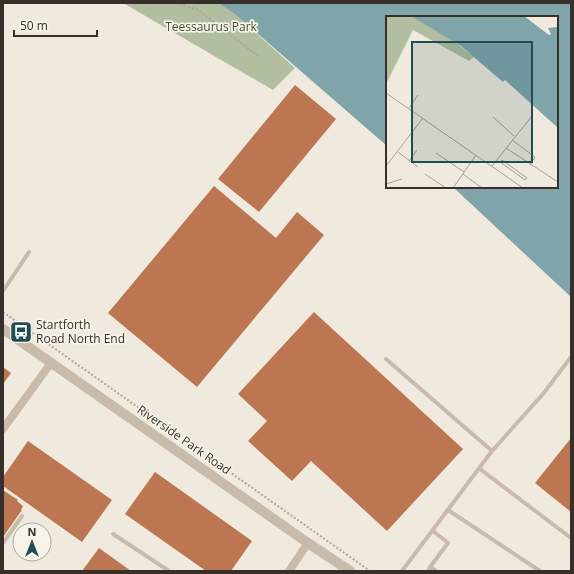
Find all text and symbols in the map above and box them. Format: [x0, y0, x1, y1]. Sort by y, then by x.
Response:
scale bar [14, 12, 97, 38]
inset map [386, 16, 558, 188]
text: 50 m [20, 17, 48, 34]
park label: Teessaurus Park [165, 18, 258, 35]
place label: Startforth Road North End [36, 316, 125, 347]
bus stop icon: Startforth Road North End [8, 319, 34, 345]
street label: Riverside Park Road [134, 401, 235, 478]
north arrow [12, 522, 52, 562]
text: N [28, 524, 36, 539]

